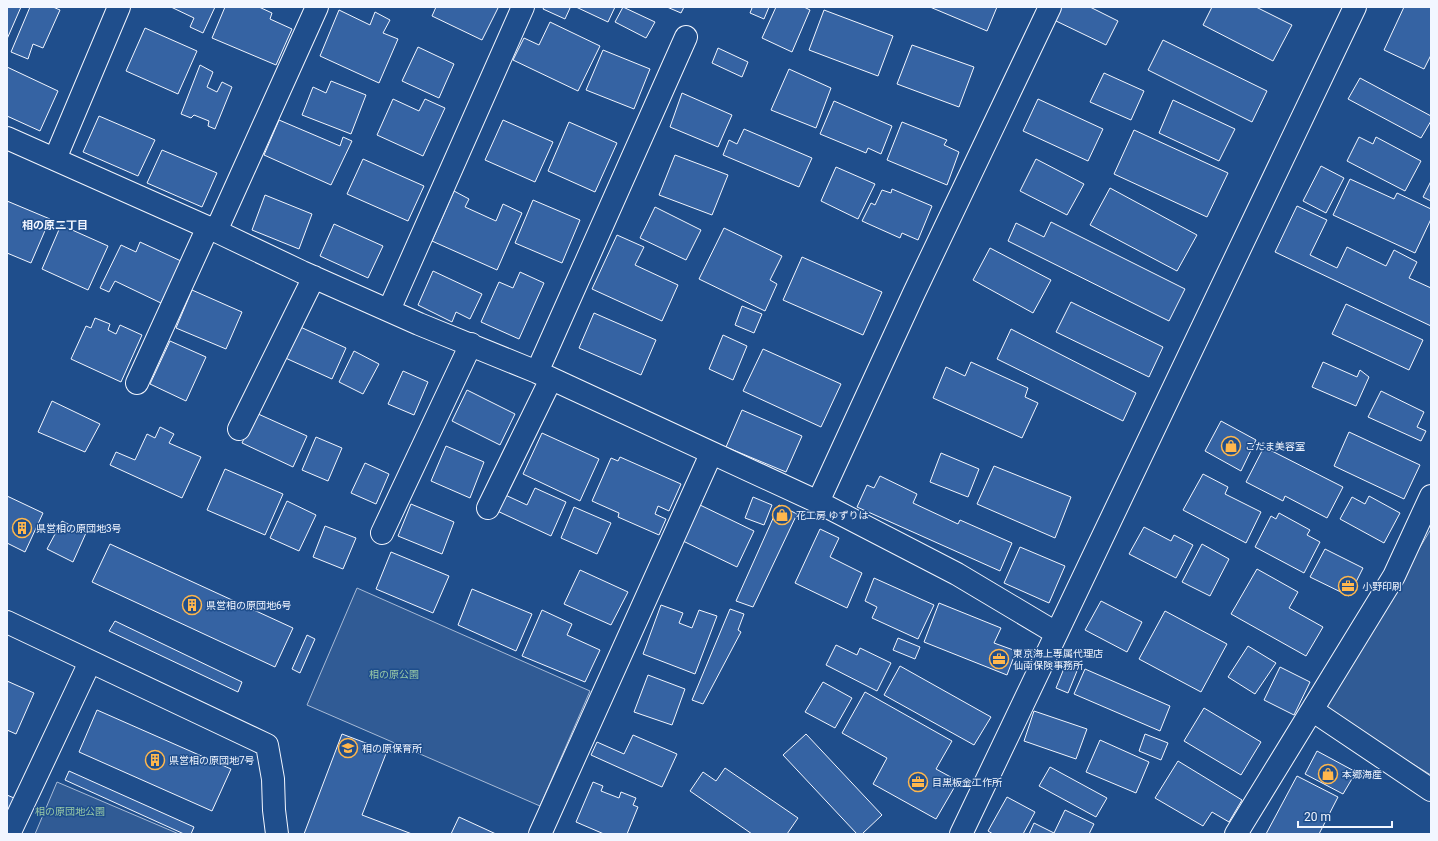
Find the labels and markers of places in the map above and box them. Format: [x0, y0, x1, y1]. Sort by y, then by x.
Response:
shop icon: こだま美容室 [1220, 435, 1242, 457]
place label: こだま美容室 [1245, 441, 1305, 452]
shop icon: 花工房 ゆずりは [771, 504, 793, 526]
place label: 花工房 ゆずりは [796, 510, 868, 521]
building icon: 県営相の原団地3号 [11, 517, 33, 539]
place label: 県営相の原団地3号 [36, 523, 122, 534]
office icon: 小野印刷 [1337, 575, 1359, 597]
place label: 小野印刷 [1362, 581, 1402, 592]
building icon: 県営相の原団地6号 [181, 594, 203, 616]
place label: 県営相の原団地6号 [206, 600, 292, 611]
office icon: 東京海上専属代理店 仙南保険事務所 [988, 648, 1010, 670]
place label: 東京海上専属代理店 仙南保険事務所 [1013, 648, 1103, 671]
school or university icon: 相の原保育所 [337, 737, 359, 759]
place label: 相の原保育所 [362, 743, 422, 754]
building icon: 県営相の原団地7号 [144, 749, 166, 771]
place label: 県営相の原団地7号 [169, 755, 255, 766]
shop icon: 本郷海産 [1317, 763, 1339, 785]
place label: 本郷海産 [1342, 769, 1382, 780]
office icon: 目黒板金工作所 [907, 771, 929, 793]
place label: 目黒板金工作所 [932, 777, 1002, 788]

